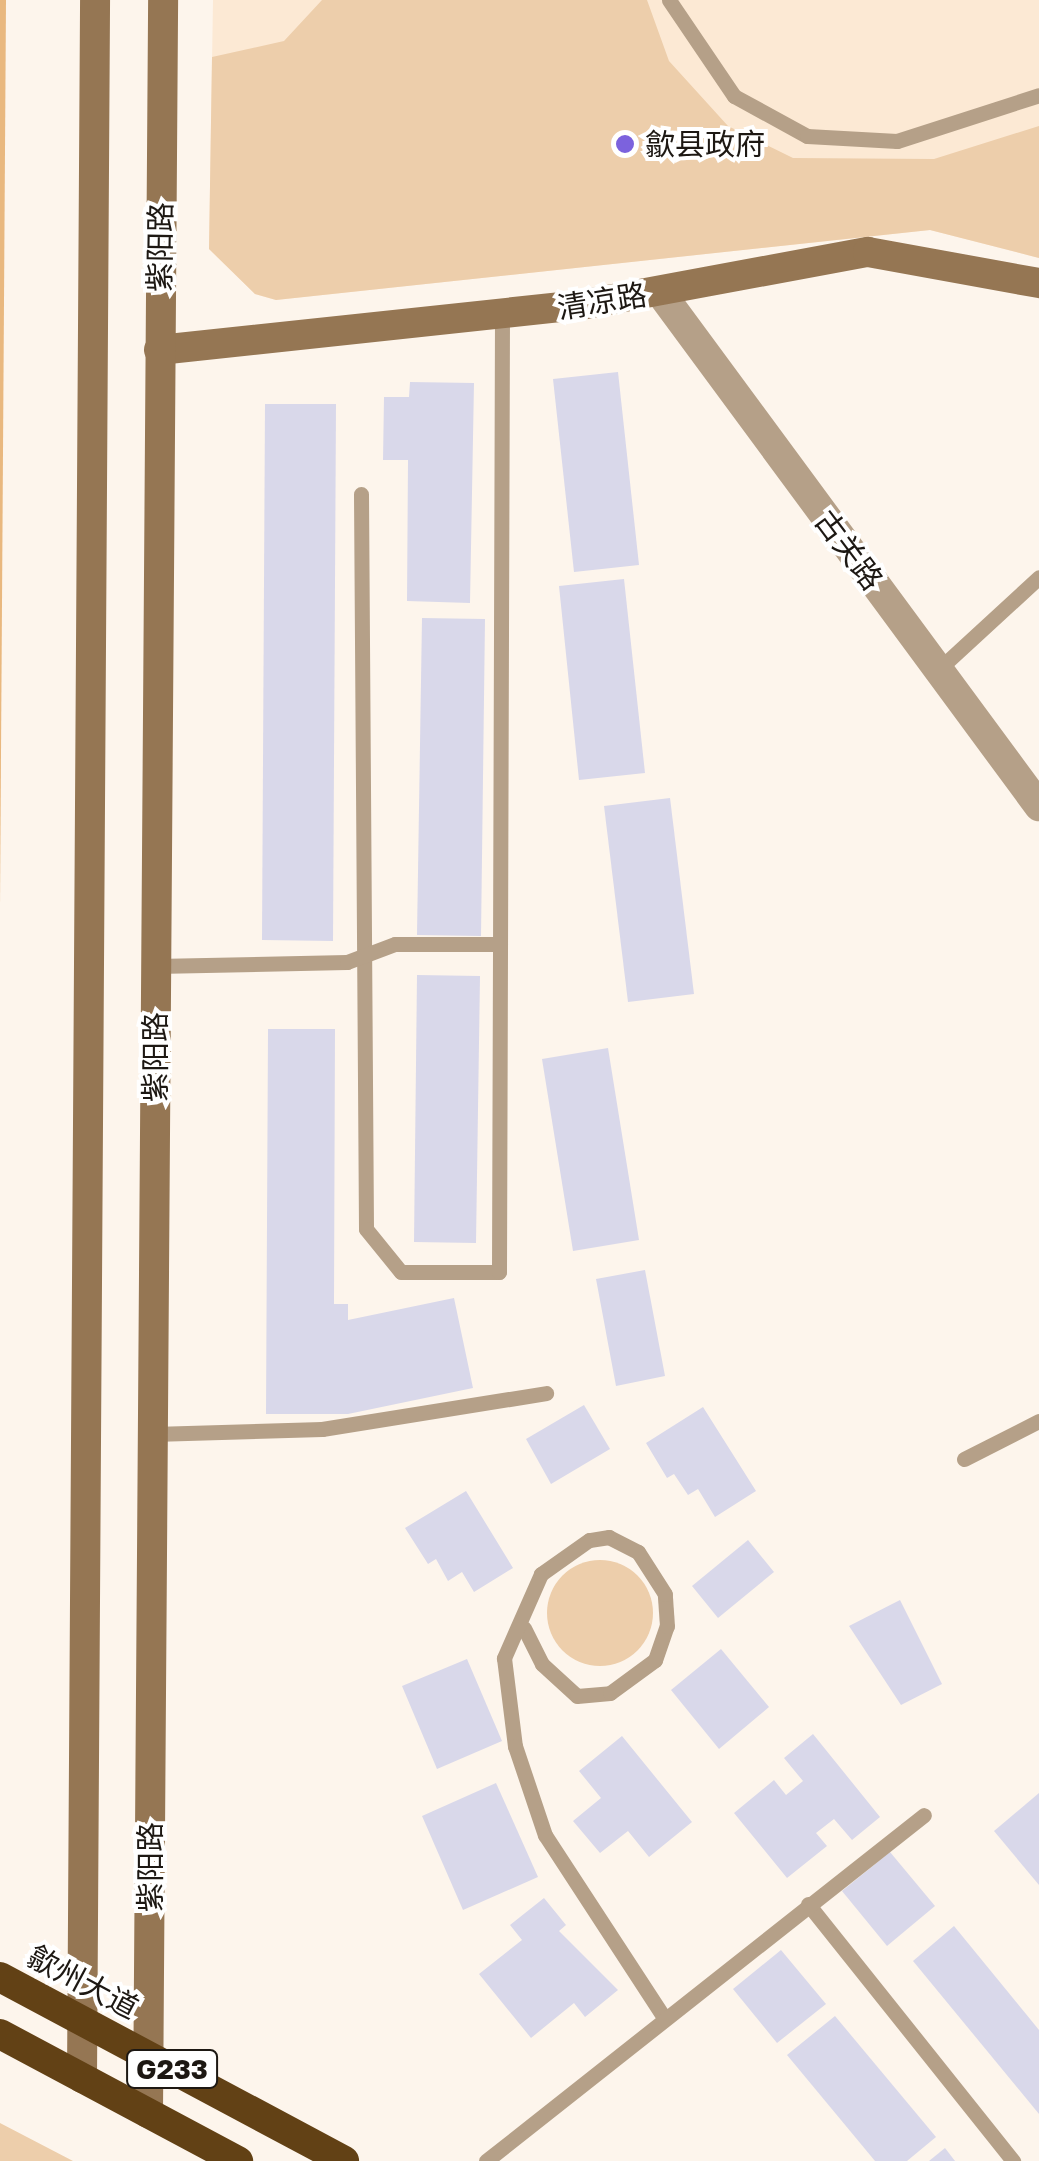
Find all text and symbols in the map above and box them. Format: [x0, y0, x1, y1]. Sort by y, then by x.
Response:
place label: 歙县政府 [645, 126, 765, 162]
marker: 歙县政府 [614, 133, 636, 155]
street label: 紫阳路 [141, 202, 179, 292]
street label: 清凉路 [555, 276, 649, 326]
street label: 古关路 [808, 503, 890, 597]
street label: 紫阳路 [137, 1012, 173, 1102]
street label: 紫阳路 [132, 1822, 168, 1912]
street label: 歙州大道 [22, 1938, 144, 2026]
road number: G233 [124, 2046, 220, 2092]

